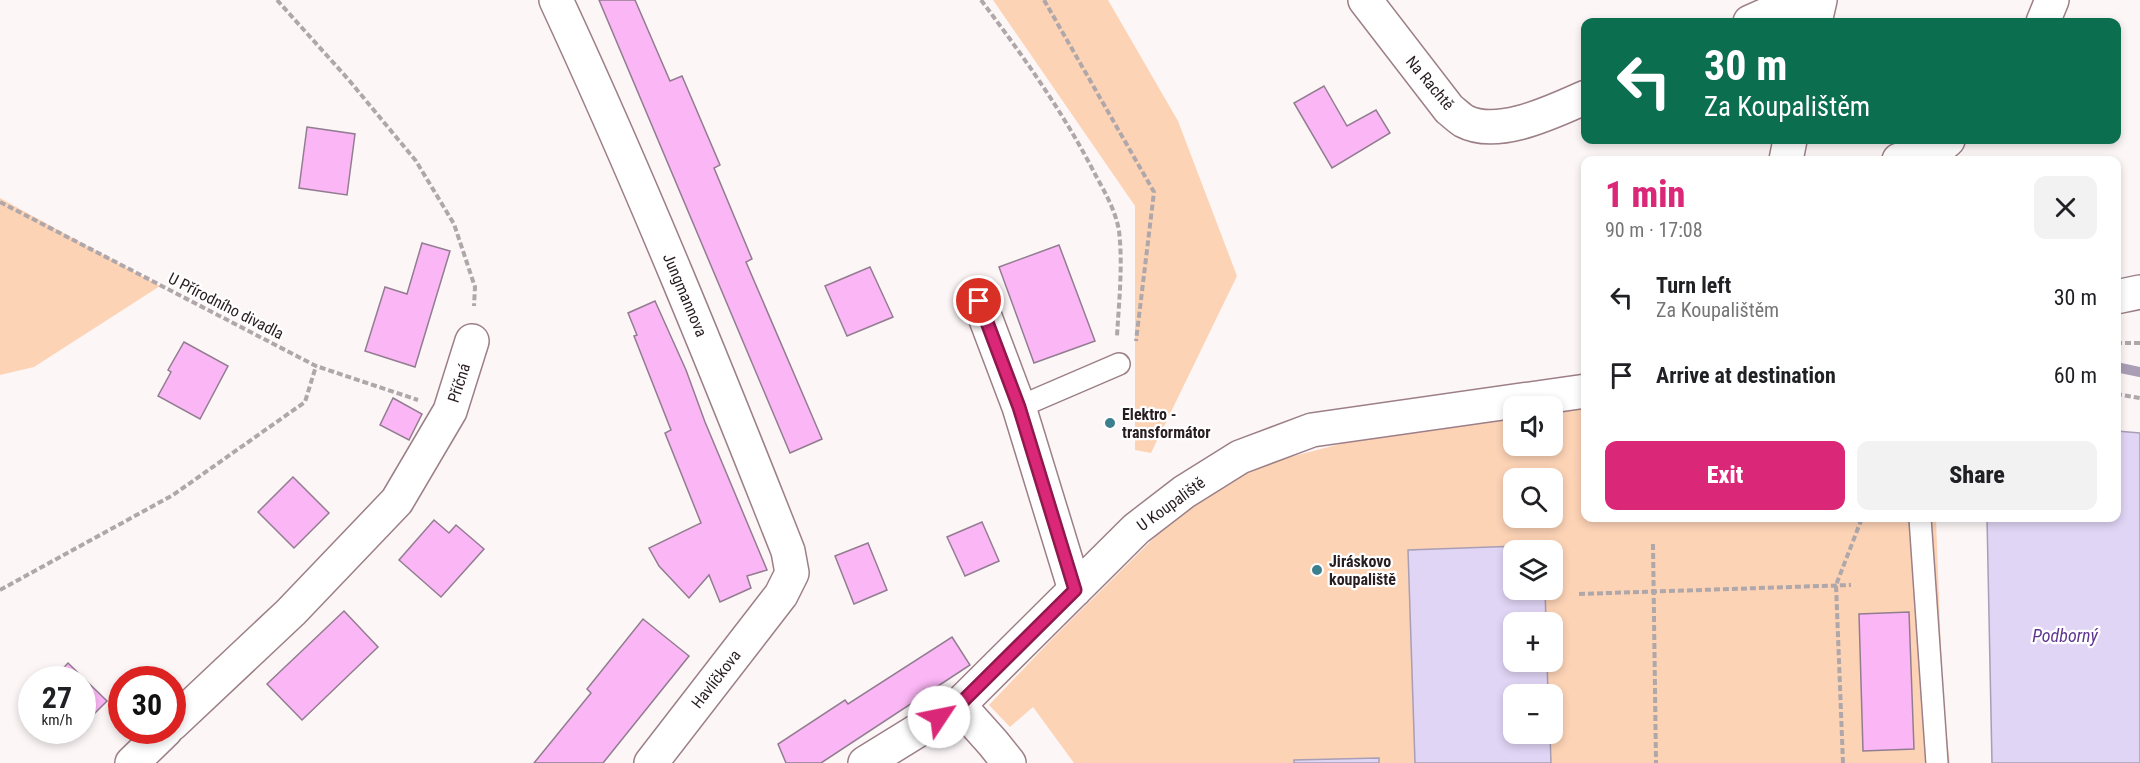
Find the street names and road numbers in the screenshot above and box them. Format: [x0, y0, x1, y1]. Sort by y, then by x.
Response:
street label: Na Rachtě [1402, 52, 1458, 114]
street label: Jungmannova [659, 250, 711, 340]
street label: U Přírodního divadla [165, 269, 287, 343]
street label: Příčná [444, 361, 474, 405]
street label: U Koupaliště [1133, 473, 1209, 535]
street label: Havlíčkova [687, 646, 745, 712]

